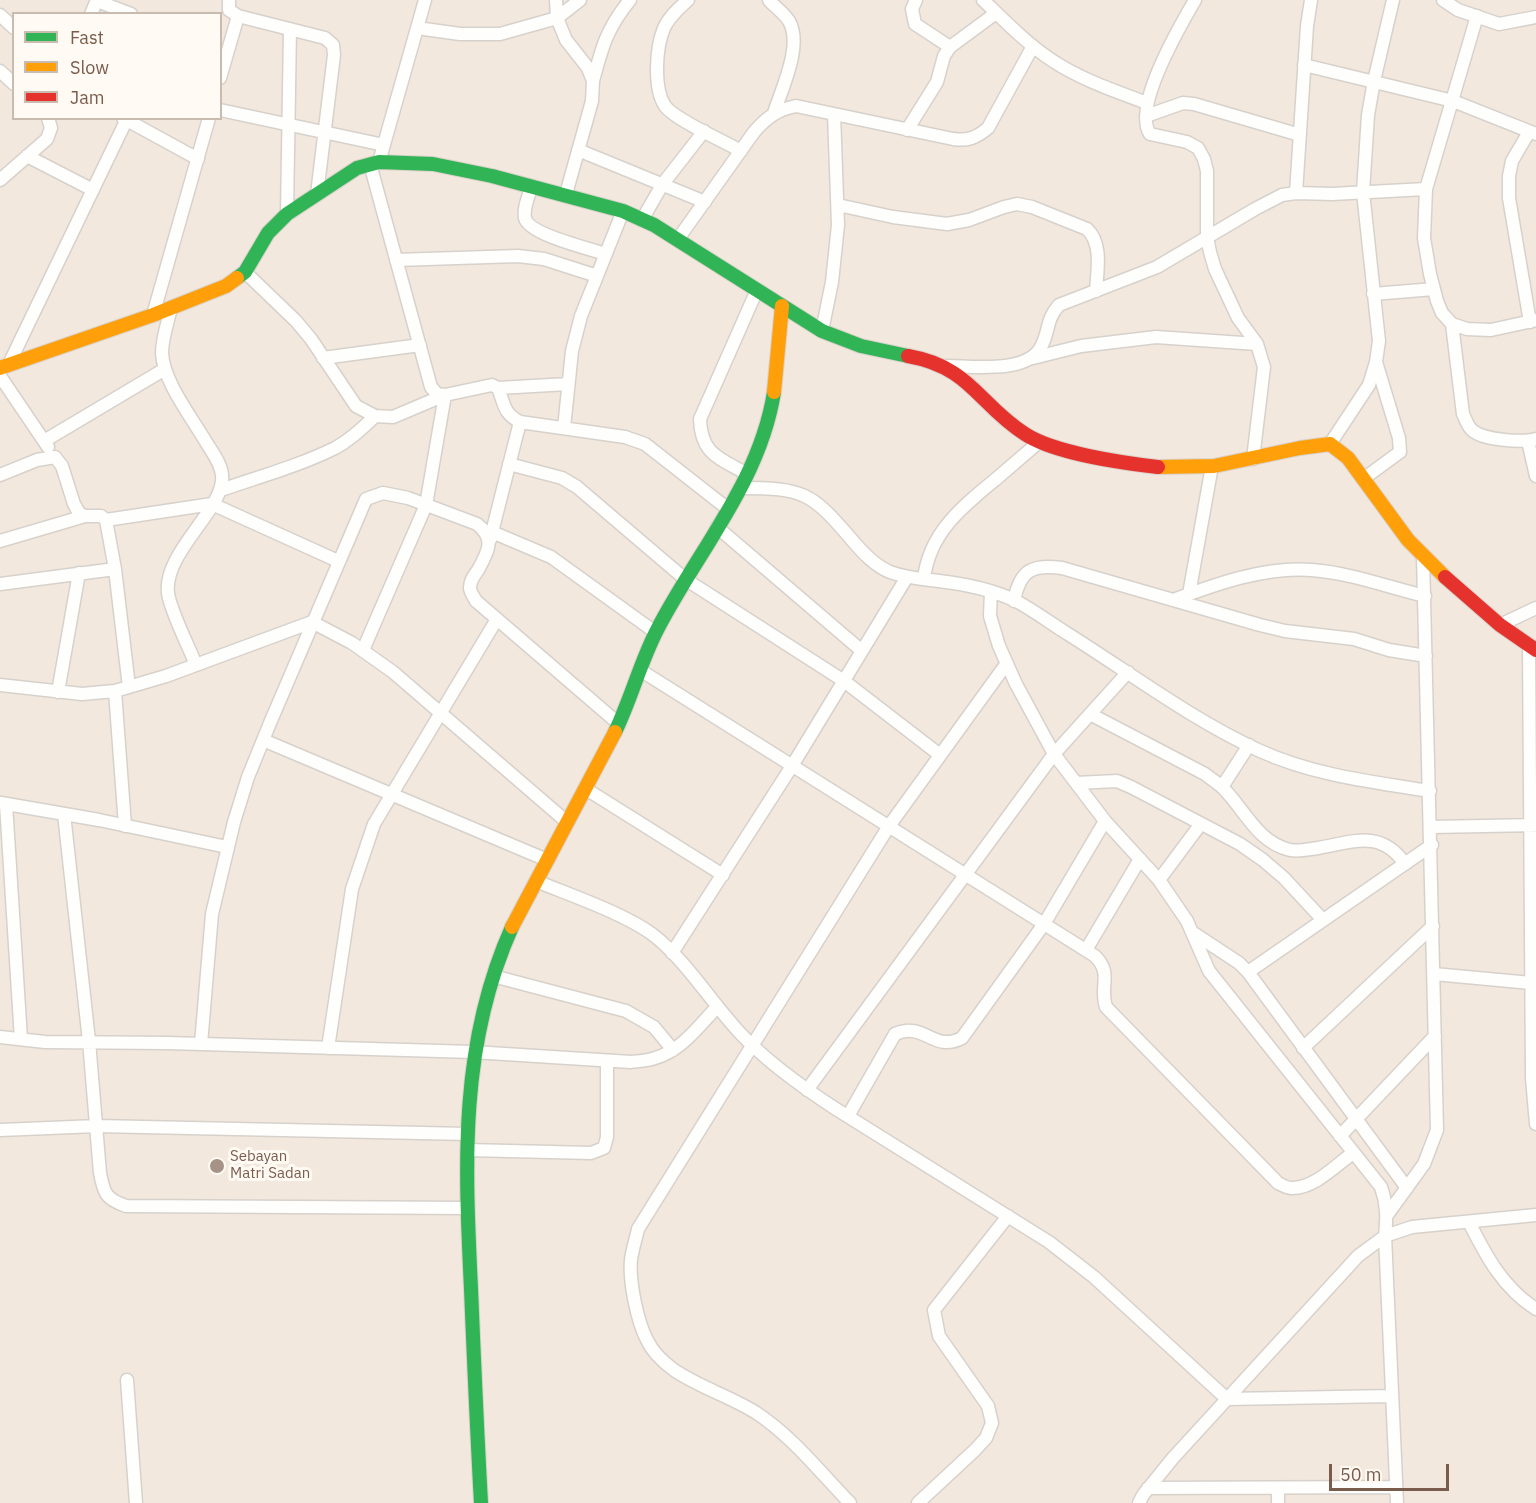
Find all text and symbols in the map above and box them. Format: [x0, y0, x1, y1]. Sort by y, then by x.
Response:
legend [12, 12, 222, 120]
text: Fast [70, 26, 104, 49]
text: Slow [70, 56, 109, 79]
text: Jam [70, 86, 105, 109]
place label: Sebayan Matri Sadan [230, 1148, 310, 1183]
marker: Sebayan Matri Sadan [208, 1157, 226, 1175]
scale bar [1332, 1452, 1452, 1490]
text: 50 m [1340, 1463, 1382, 1486]

